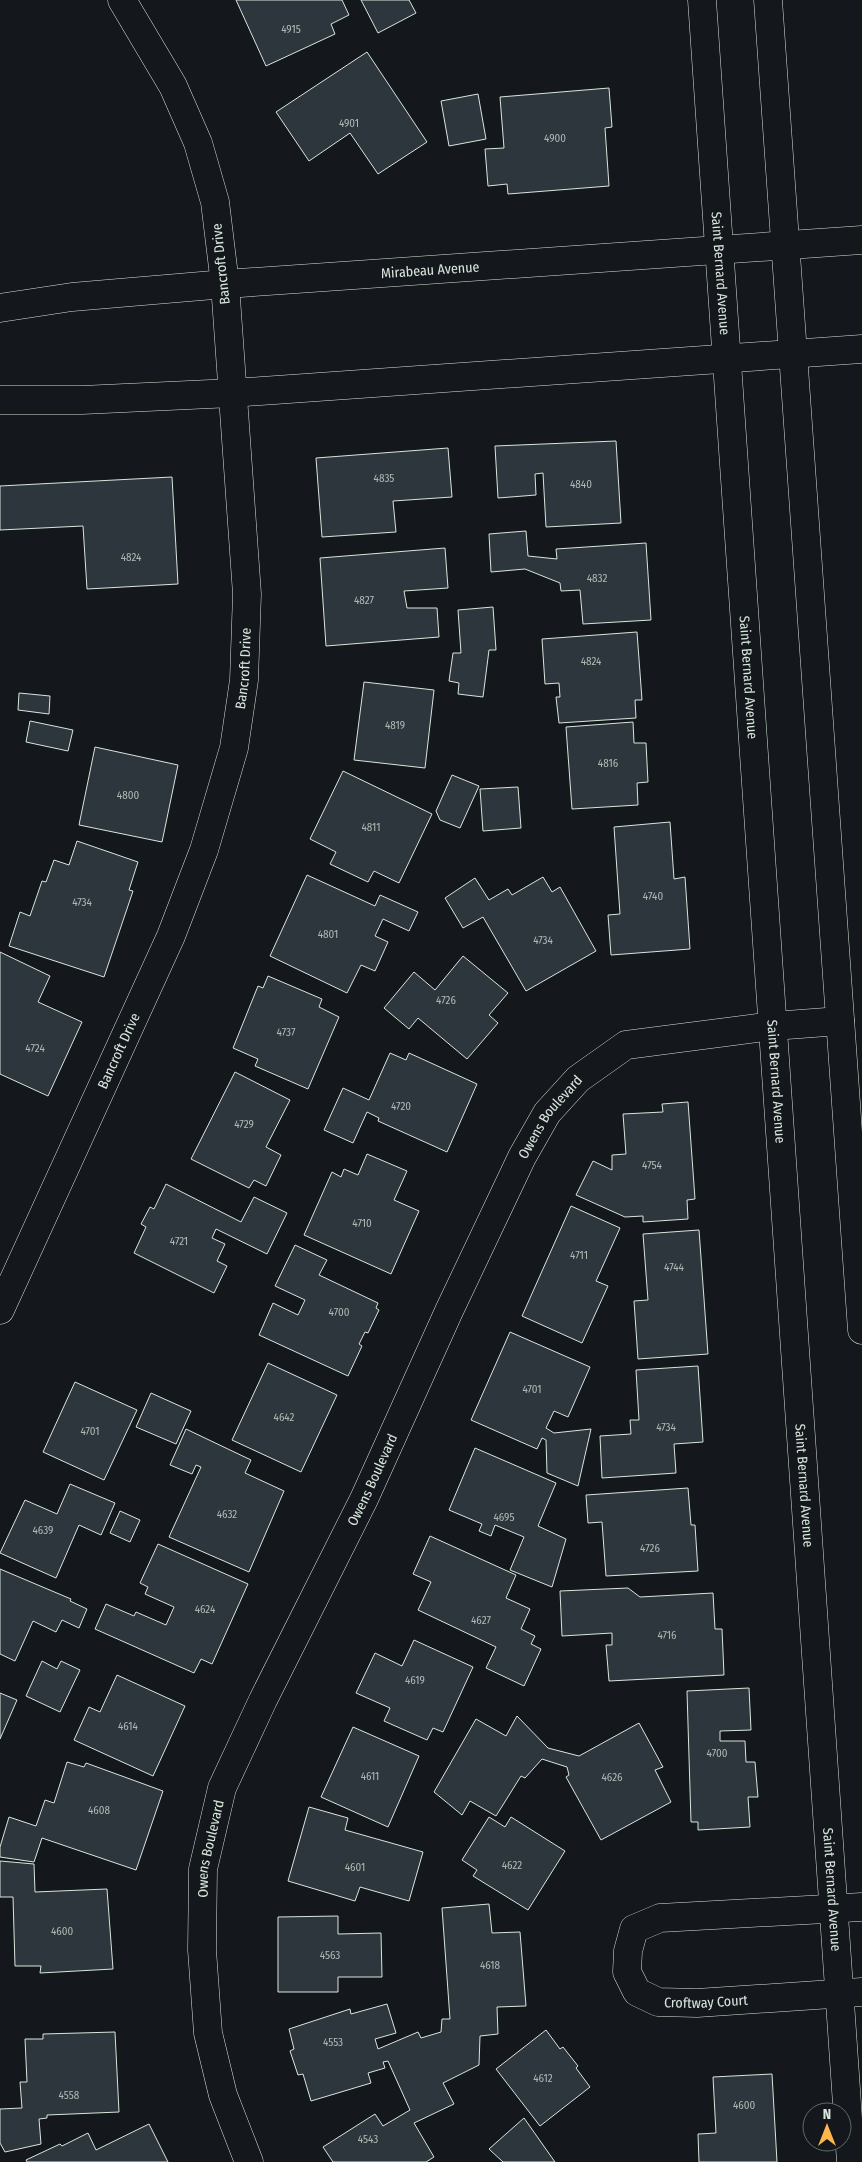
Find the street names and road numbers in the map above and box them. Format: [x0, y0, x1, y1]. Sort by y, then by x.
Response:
street label: Saint Bernard Avenue [708, 211, 734, 336]
street label: Bancroft Drive [208, 222, 234, 305]
street label: Mirabeau Avenue [380, 258, 480, 282]
street label: Saint Bernard Avenue [736, 615, 761, 740]
street label: Bancroft Drive [231, 627, 254, 710]
street label: Bancroft Drive [94, 1010, 143, 1091]
street label: Saint Bernard Avenue [764, 1019, 789, 1144]
street label: Owens Boulevard [514, 1072, 586, 1162]
street label: Saint Bernard Avenue [792, 1423, 817, 1548]
street label: Owens Boulevard [343, 1431, 401, 1529]
street label: Owens Boulevard [194, 1798, 227, 1898]
street label: Saint Bernard Avenue [819, 1827, 845, 1952]
street label: Croftway Court [664, 1991, 749, 2012]

